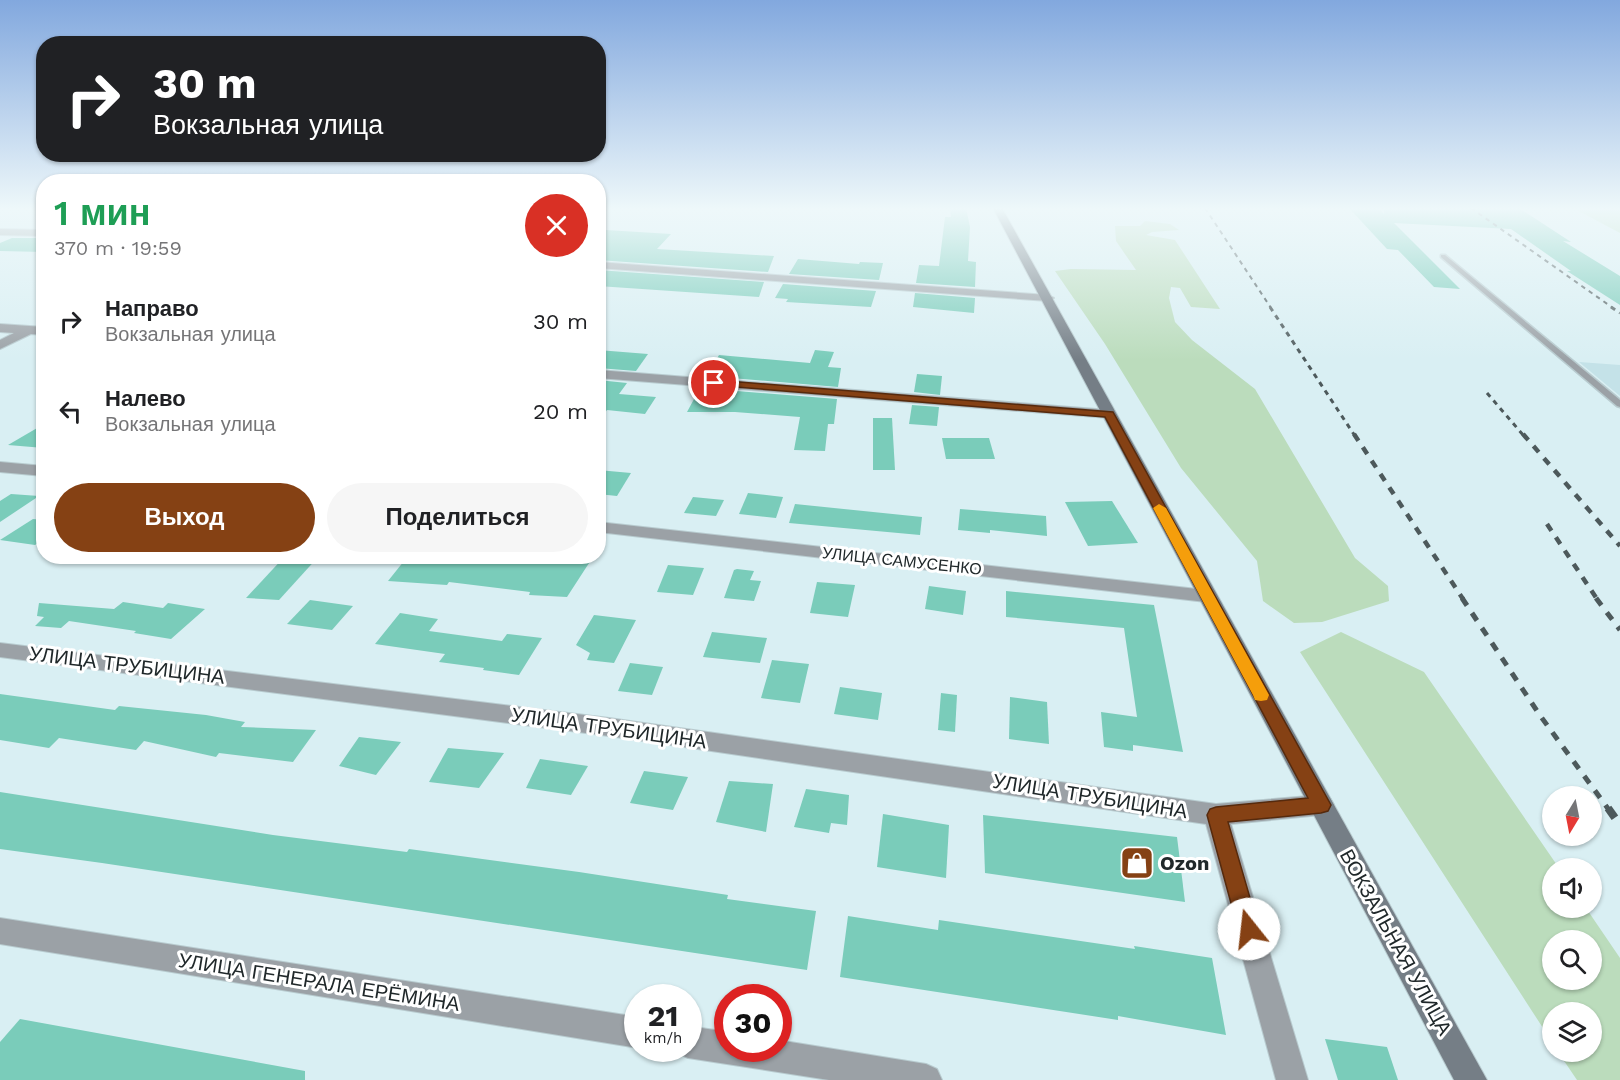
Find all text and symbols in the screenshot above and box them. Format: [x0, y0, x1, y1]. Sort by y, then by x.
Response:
text: 30 m [153, 59, 257, 108]
icon: right [54, 60, 132, 138]
text: Вокзальная улица [153, 109, 383, 141]
text: 1 мин [54, 192, 151, 234]
button: close [525, 194, 588, 257]
text: 370 m · 19:59 [54, 236, 182, 260]
text: Направо [105, 296, 199, 321]
icon: right [54, 305, 87, 338]
text: 30 m [533, 309, 588, 334]
text: Вокзальная улица [105, 322, 276, 346]
pin [688, 357, 739, 408]
icon: arrive [697, 366, 730, 399]
text: Налево [105, 386, 186, 411]
icon: left [54, 395, 87, 428]
text: 20 m [533, 399, 588, 424]
text: Вокзальная улица [105, 412, 276, 436]
button: Выход [54, 483, 315, 552]
button: Поделиться [327, 483, 588, 552]
street label: УЛИЦА САМУСЕНКО [821, 543, 983, 579]
street label: УЛИЦА ТРУБИЦИНА [28, 641, 227, 689]
street label: УЛИЦА ТРУБИЦИНА [510, 702, 709, 754]
street label: УЛИЦА ТРУБИЦИНА [991, 769, 1190, 823]
north arrow [1542, 786, 1602, 846]
map controls [1542, 786, 1602, 1062]
shop icon: Ozon [1119, 845, 1155, 881]
street label: ВОКЗАЛЬНАЯ УЛИЦА [1335, 845, 1457, 1040]
place label: Ozon [1160, 851, 1209, 875]
button: sound [1542, 858, 1602, 918]
position arrow [1217, 897, 1281, 961]
button: search [1542, 930, 1602, 990]
street label: УЛИЦА ГЕНЕРАЛА ЕРЁМИНА [177, 948, 462, 1016]
speed limit sign: 30 [714, 984, 792, 1062]
text: 21 [648, 998, 678, 1033]
button: layers [1542, 1002, 1602, 1062]
text: km/h [644, 1029, 682, 1047]

